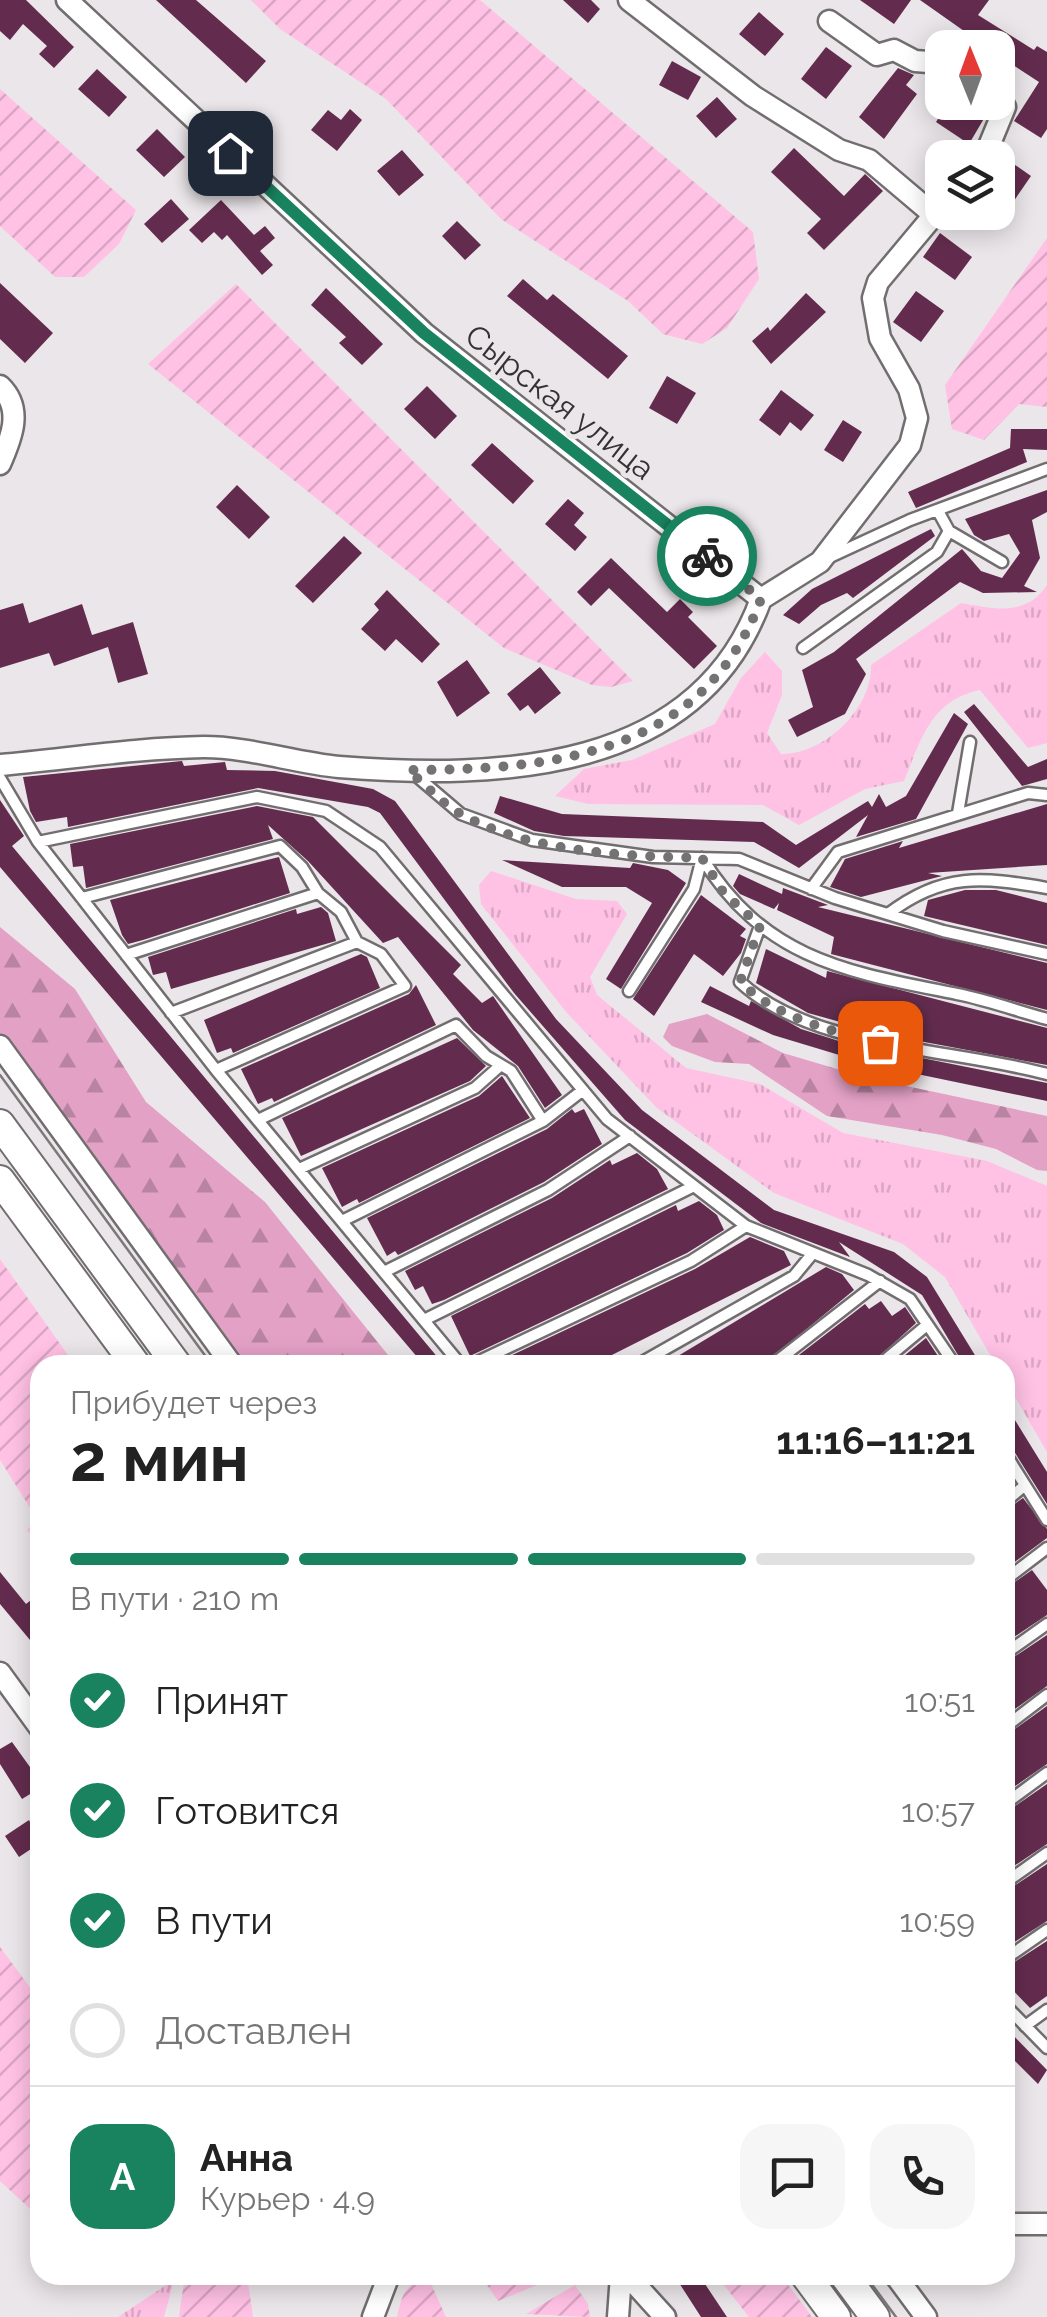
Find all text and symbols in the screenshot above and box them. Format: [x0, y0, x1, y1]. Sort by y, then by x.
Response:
north arrow [925, 30, 1015, 120]
map controls [925, 30, 1015, 230]
pin [188, 111, 273, 196]
icon: home [203, 126, 258, 181]
button: layers [925, 140, 1015, 230]
street label: Сырская улица [459, 316, 662, 487]
courier [657, 506, 757, 606]
icon: bike [680, 529, 735, 584]
pin [838, 1001, 923, 1086]
icon: bag [853, 1016, 908, 1071]
text: Прибудет через [70, 1384, 317, 1421]
text: 11:16–11:21 [776, 1418, 975, 1463]
text: 2 мин [70, 1420, 249, 1496]
text: В пути · 210 m [70, 1580, 279, 1617]
icon: check [70, 1673, 125, 1728]
text: Принят [155, 1678, 288, 1723]
text: 10:51 [905, 1682, 975, 1719]
icon: check [70, 1783, 125, 1838]
text: Готовится [155, 1788, 339, 1833]
text: 10:57 [901, 1792, 975, 1829]
icon: check [70, 1893, 125, 1948]
text: В пути [155, 1898, 273, 1943]
text: 10:59 [900, 1902, 975, 1939]
text: Доставлен [155, 2008, 352, 2053]
button: chat [740, 2124, 845, 2229]
button: phone [870, 2124, 975, 2229]
text: Анна [200, 2135, 293, 2180]
text: А [110, 2154, 135, 2199]
text: Курьер · 4.9 [200, 2180, 375, 2217]

